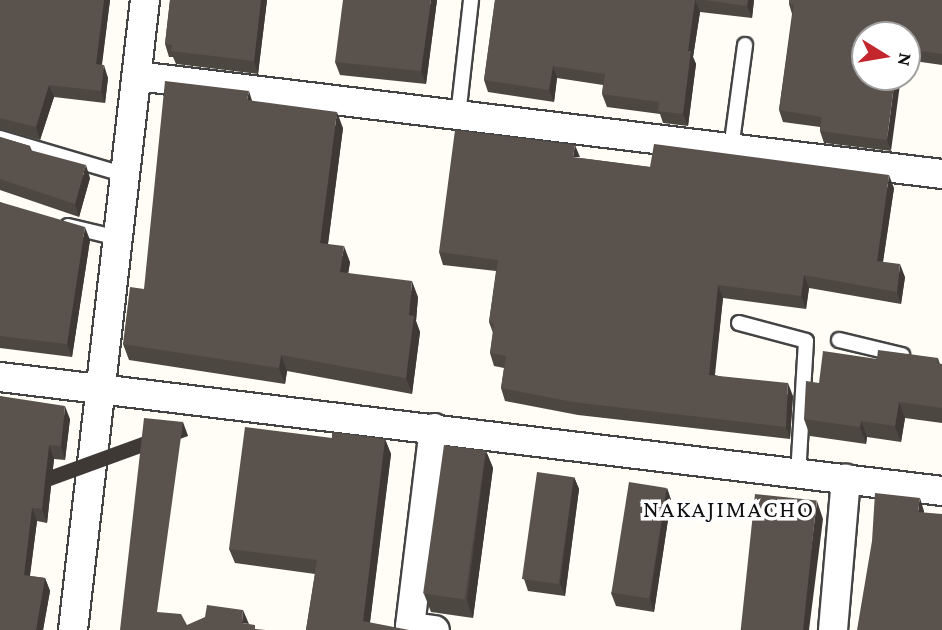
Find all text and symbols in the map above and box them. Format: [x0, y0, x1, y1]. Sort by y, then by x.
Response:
north arrow [851, 21, 921, 91]
text: N [894, 51, 917, 68]
district label: NAKAJIMACHO [644, 495, 814, 523]

